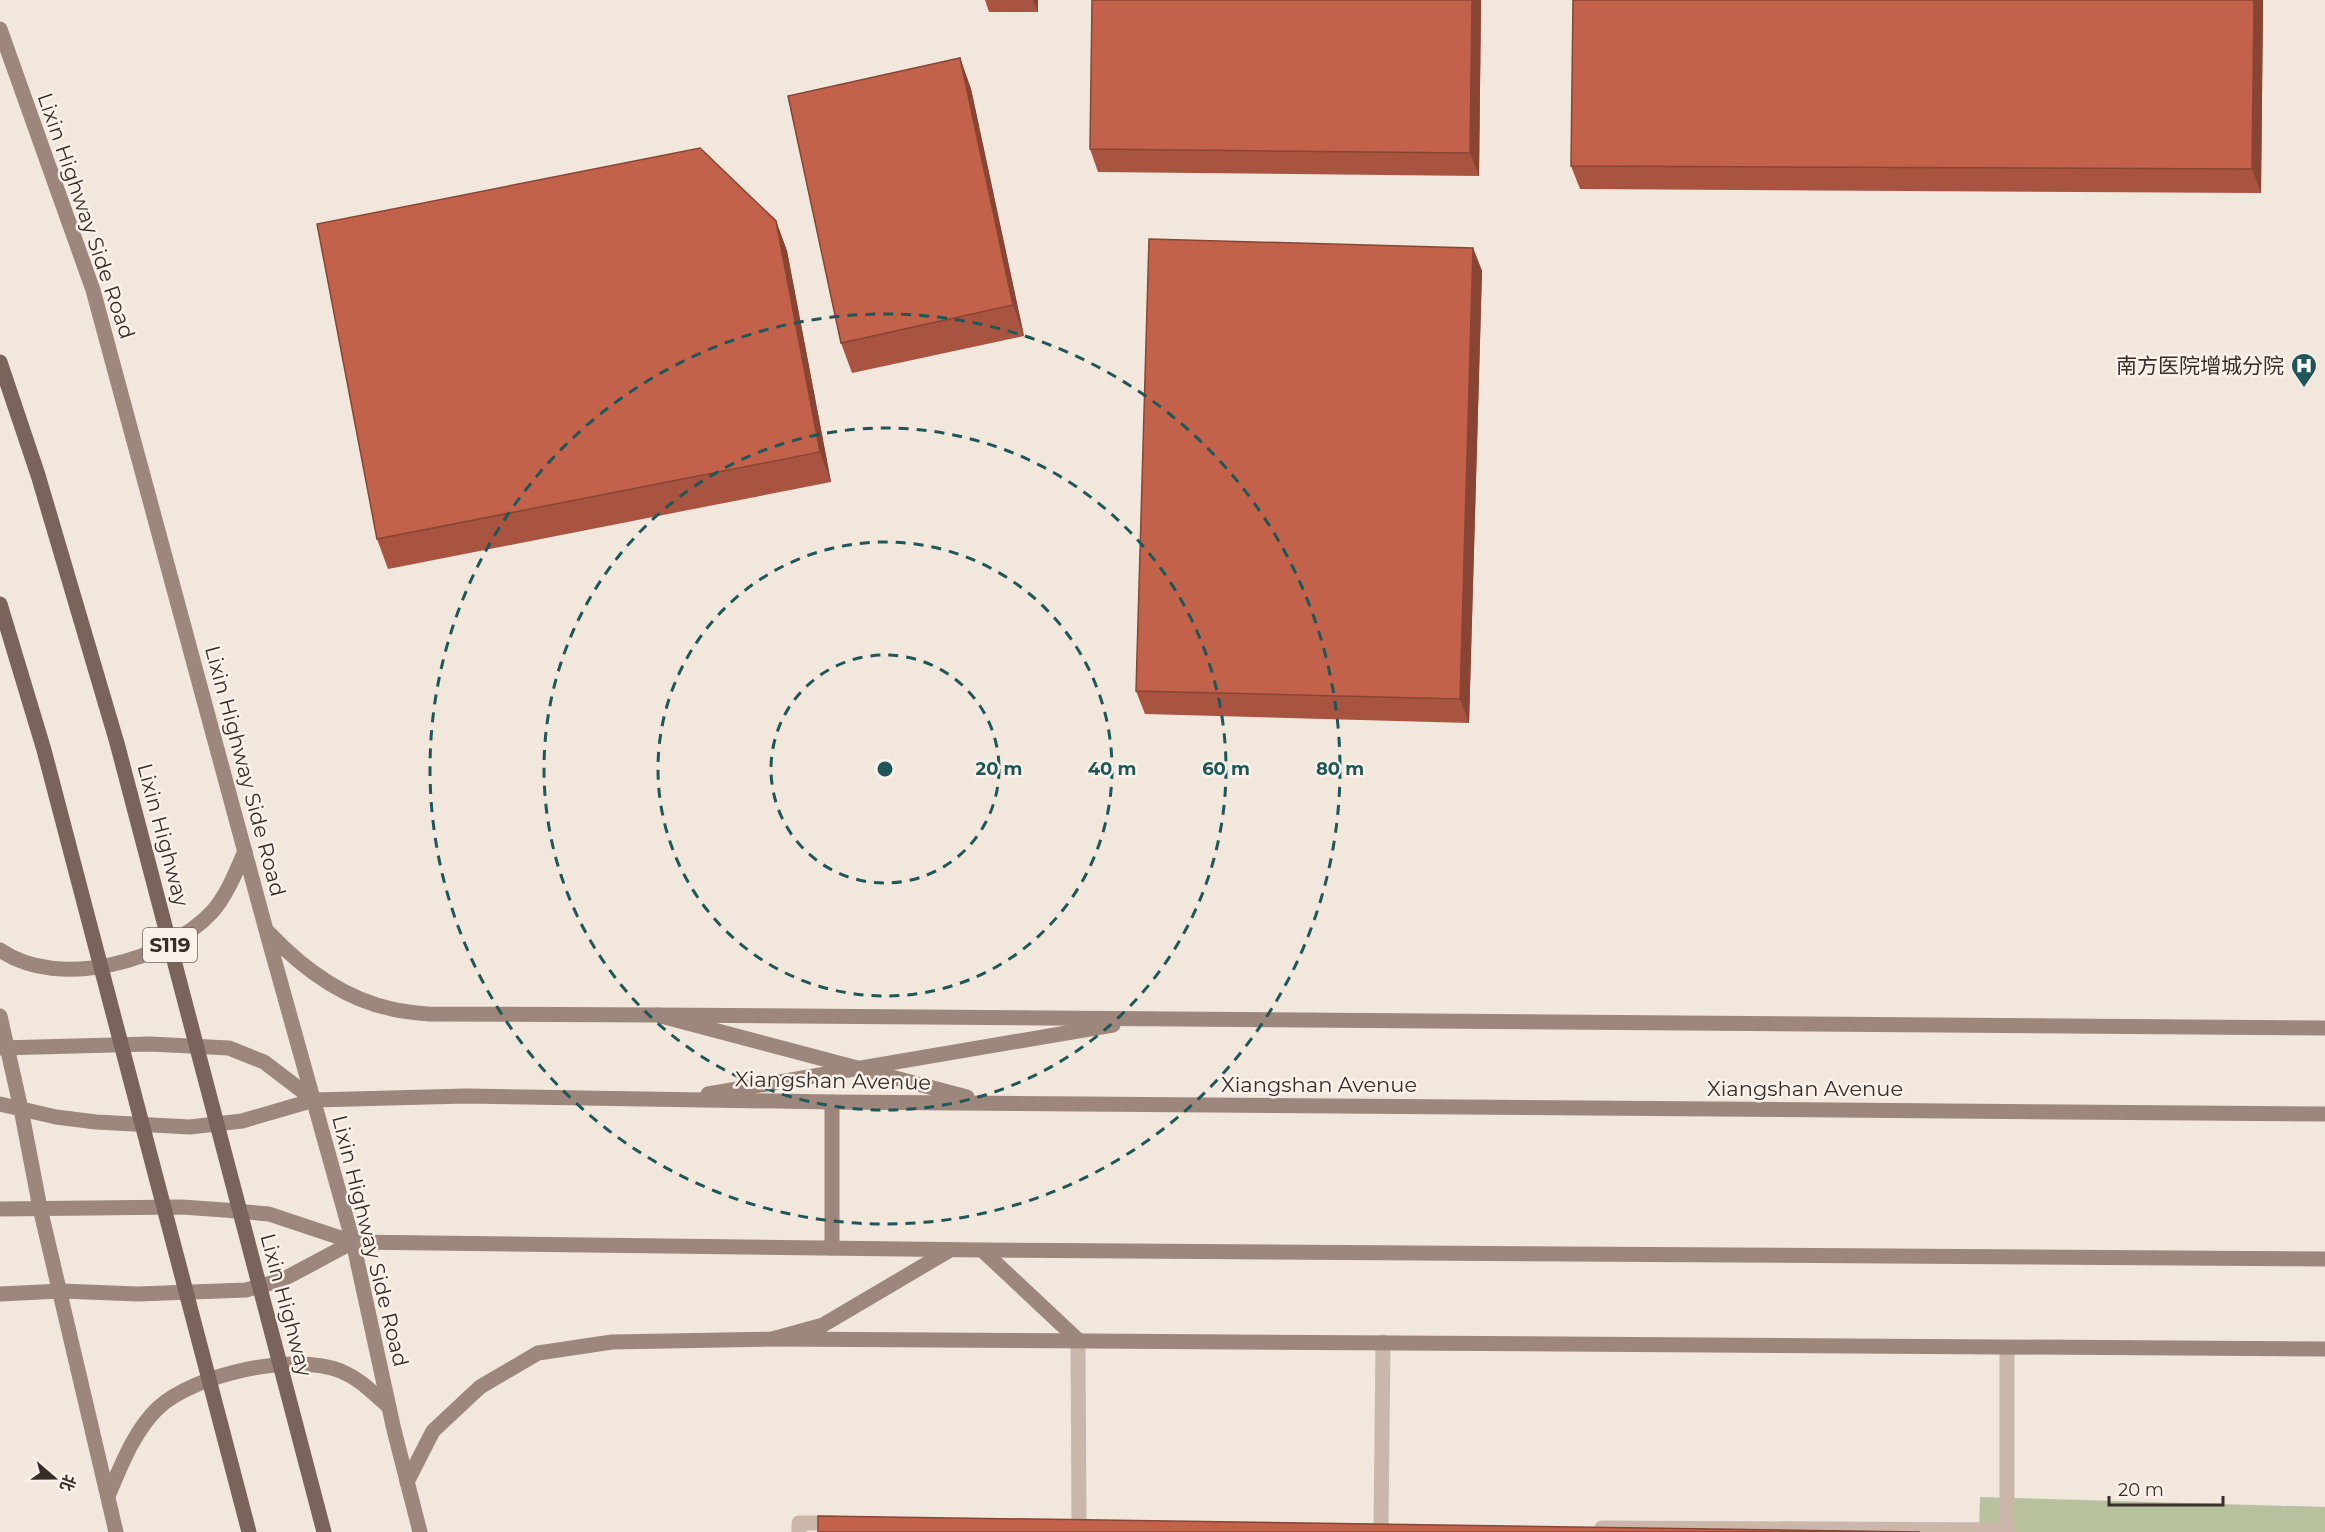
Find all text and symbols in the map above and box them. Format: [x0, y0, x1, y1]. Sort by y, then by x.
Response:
street label: Lixin Highway Side Road [33, 90, 140, 342]
hospital icon: 南方医院增城分院 [2289, 351, 2319, 389]
place label: 南方医院增城分院 [2116, 353, 2284, 378]
street label: Lixin Highway Side Road [200, 643, 291, 899]
text: 20 m [976, 758, 1022, 780]
text: 40 m [1088, 758, 1136, 780]
text: 60 m [1202, 758, 1250, 780]
text: 80 m [1316, 758, 1364, 780]
centre of rings [875, 759, 895, 779]
street label: Lixin Highway [132, 761, 195, 910]
road number: S119 [143, 928, 197, 962]
street label: Xiangshan Avenue [735, 1066, 931, 1095]
street label: Xiangshan Avenue [1221, 1072, 1417, 1097]
street label: Xiangshan Avenue [1707, 1076, 1903, 1101]
street label: Lixin Highway Side Road [327, 1112, 414, 1369]
street label: Lixin Highway [255, 1231, 318, 1380]
north arrow [24, 1448, 84, 1508]
scale bar [2109, 1469, 2223, 1507]
text: 北 [56, 1472, 79, 1494]
text: 20 m [2118, 1479, 2164, 1501]

